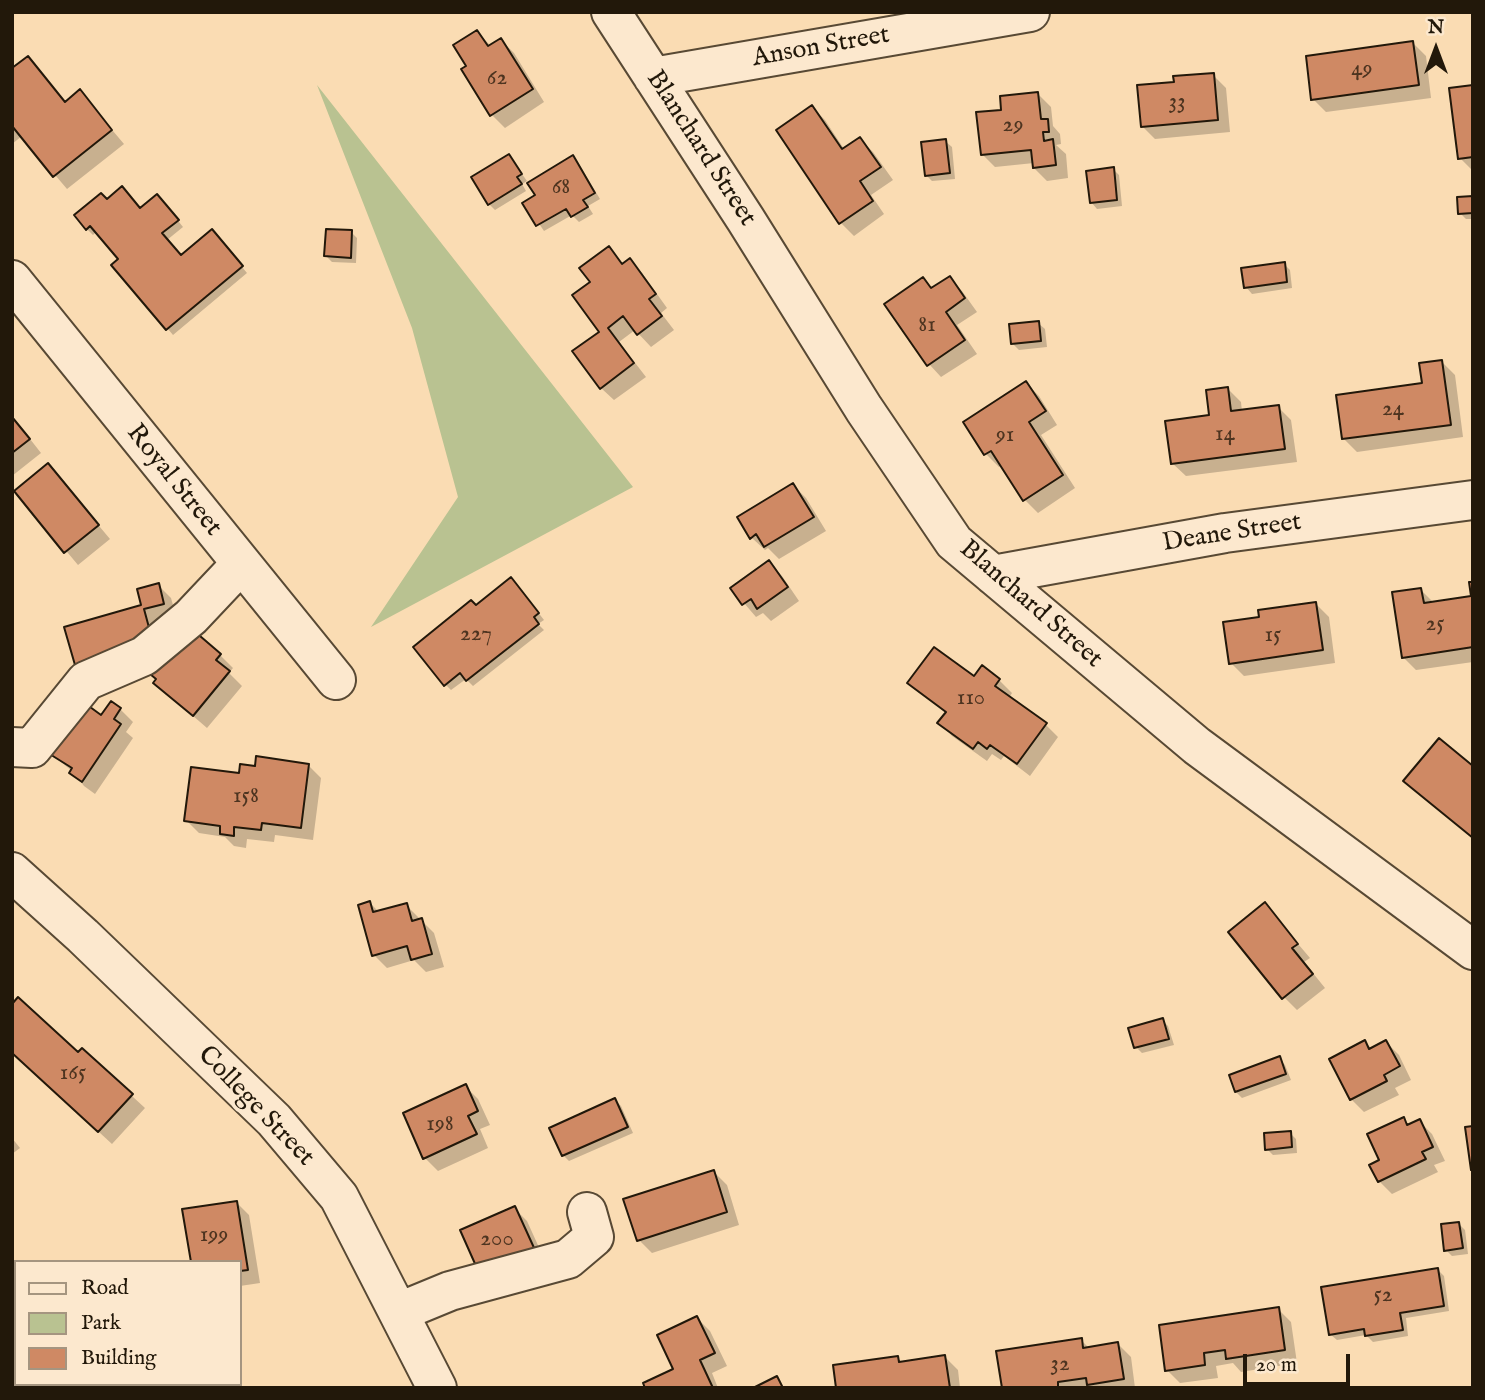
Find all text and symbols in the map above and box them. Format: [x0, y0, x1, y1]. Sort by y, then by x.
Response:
north arrow [1401, 14, 1471, 84]
text: N [1428, 16, 1444, 40]
street label: Anson Street [750, 21, 892, 75]
house number: 49 [1351, 56, 1373, 84]
house number: 62 [487, 65, 507, 93]
street label: Blanchard Street [638, 65, 762, 233]
house number: 33 [1168, 89, 1186, 117]
house number: 29 [1003, 112, 1023, 140]
house number: 68 [552, 174, 570, 202]
house number: 81 [918, 312, 936, 340]
house number: 24 [1382, 396, 1404, 424]
street label: Royal Street [119, 419, 227, 543]
house number: 14 [1215, 421, 1235, 449]
house number: 91 [996, 422, 1014, 450]
street label: Deane Street [1160, 508, 1304, 560]
street label: Blanchard Street [952, 534, 1108, 676]
house number: 25 [1425, 611, 1445, 639]
house number: 227 [460, 621, 492, 649]
house number: 15 [1265, 622, 1281, 650]
house number: 110 [957, 685, 985, 713]
house number: 158 [233, 783, 259, 811]
street label: College Street [190, 1040, 320, 1174]
house number: 165 [60, 1060, 86, 1088]
house number: 198 [426, 1111, 454, 1139]
house number: 199 [200, 1222, 228, 1250]
house number: 200 [480, 1226, 514, 1254]
legend [14, 1260, 242, 1386]
text: Road [81, 1275, 128, 1302]
house number: 52 [1373, 1282, 1393, 1310]
text: Park [81, 1310, 121, 1337]
scale bar [1247, 1340, 1354, 1384]
text: Building [81, 1345, 156, 1372]
house number: 32 [1050, 1351, 1070, 1379]
text: 20 m [1256, 1352, 1297, 1379]

